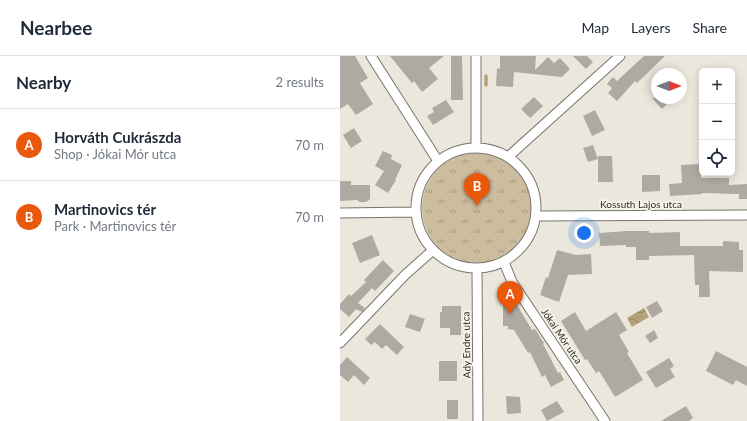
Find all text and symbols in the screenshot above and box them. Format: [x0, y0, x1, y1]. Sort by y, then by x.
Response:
text: Nearbee [20, 16, 92, 39]
text: Map [581, 19, 609, 36]
text: Layers [631, 19, 671, 36]
text: Share [693, 19, 727, 36]
north arrow [651, 68, 687, 104]
map controls [699, 68, 735, 176]
button: + [699, 68, 735, 104]
text: Nearby [16, 72, 71, 93]
text: 2 results [276, 74, 324, 90]
button: − [699, 104, 735, 140]
text: Horváth Cukrászda [54, 128, 181, 146]
text: A [24, 137, 34, 153]
text: 70 m [295, 137, 324, 153]
button: locate [699, 140, 735, 176]
text: Shop · Jókai Mór utca [54, 146, 176, 162]
pin: B [464, 173, 490, 206]
street label: Kossuth Lajos utca [600, 198, 682, 210]
text: Martinovics tér [54, 200, 156, 218]
text: B [25, 209, 33, 225]
text: 70 m [295, 209, 324, 225]
text: Park · Martinovics tér [54, 218, 176, 234]
your location [574, 223, 594, 243]
pin: A [497, 281, 523, 314]
street label: Jókai Mór utca [539, 306, 585, 366]
street label: Ady Endre utca [459, 312, 473, 378]

